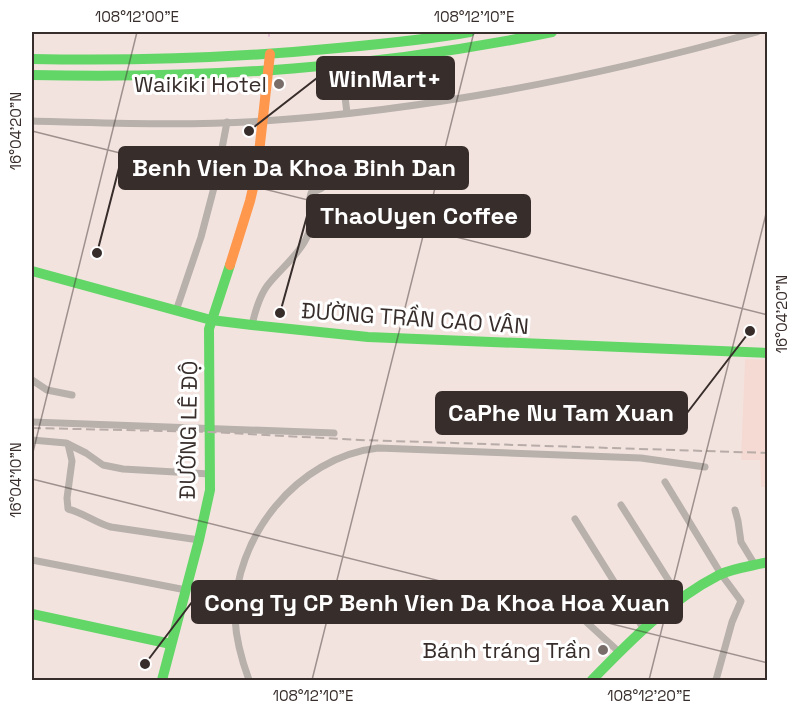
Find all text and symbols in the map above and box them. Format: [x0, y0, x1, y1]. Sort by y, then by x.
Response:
text: 108°12'00"E [95, 7, 179, 26]
text: 108°12'10"E [434, 7, 514, 26]
callout: WinMart+ [317, 57, 454, 99]
text: WinMart+ [328, 63, 442, 94]
place label: Waikiki Hotel [134, 70, 267, 98]
marker: Waikiki Hotel [272, 77, 286, 91]
text: 16°04'20"N [6, 92, 25, 170]
callout: Benh Vien Da Khoa Binh Dan [119, 147, 468, 189]
text: Benh Vien Da Khoa Binh Dan [132, 152, 456, 183]
callout: ThaoUyen Coffee [307, 195, 530, 237]
text: ThaoUyen Coffee [320, 200, 518, 231]
text: 16°04'20"N [772, 275, 791, 353]
street label: ĐƯỜNG TRẦN CAO VÂN [300, 296, 530, 340]
street label: ĐƯỜNG LÊ ĐỘ [173, 360, 203, 500]
callout: CaPhe Nu Tam Xuan [436, 392, 687, 434]
text: CaPhe Nu Tam Xuan [448, 397, 674, 428]
text: 16°04'10"N [6, 442, 25, 518]
callout: Cong Ty CP Benh Vien Da Khoa Hoa Xuan [192, 581, 682, 623]
text: Cong Ty CP Benh Vien Da Khoa Hoa Xuan [204, 587, 670, 618]
place label: Bánh tráng Trần [422, 636, 591, 664]
marker: Bánh tráng Trần [596, 643, 610, 657]
text: 108°12'10"E [273, 686, 353, 705]
text: 108°12'20"E [607, 686, 691, 705]

